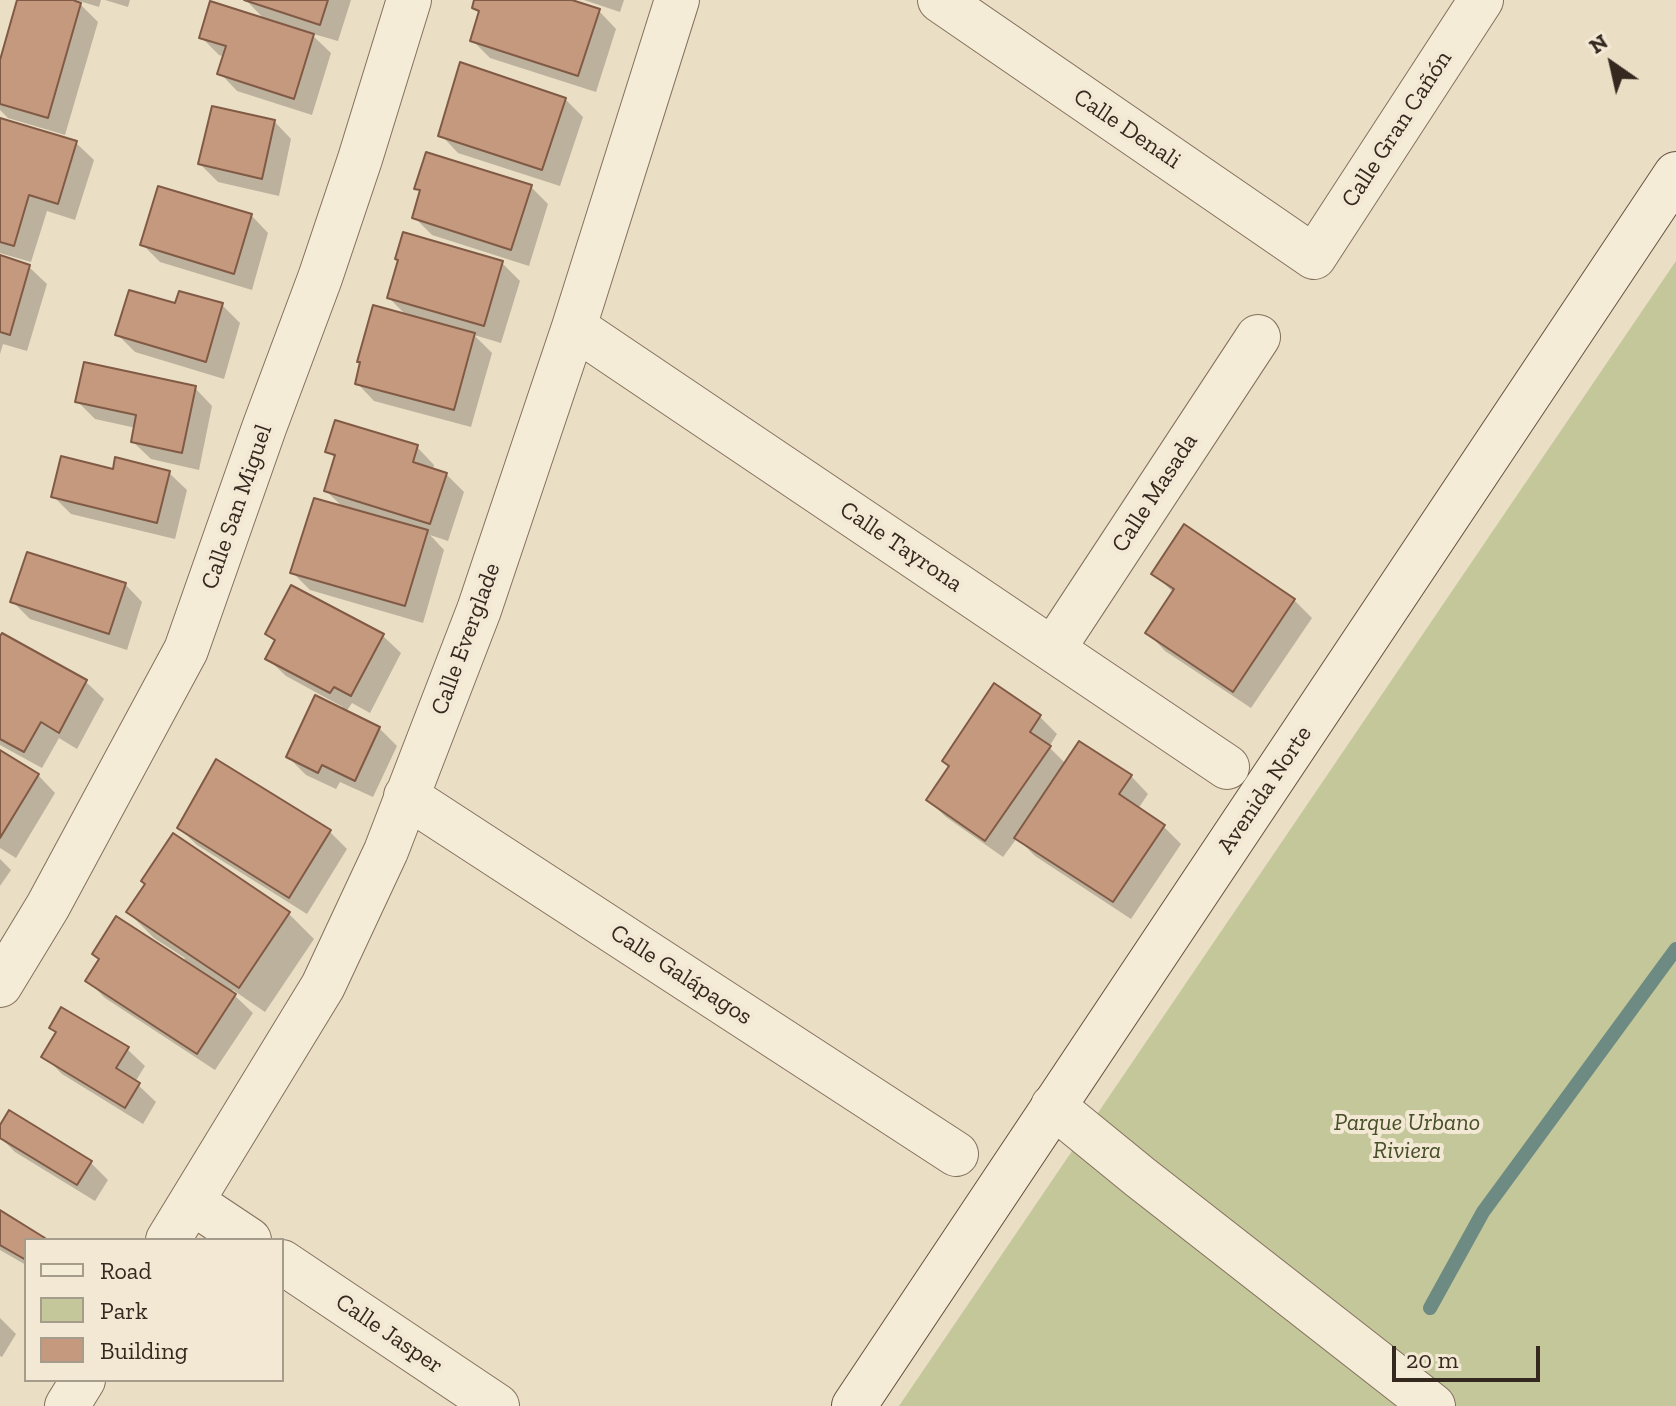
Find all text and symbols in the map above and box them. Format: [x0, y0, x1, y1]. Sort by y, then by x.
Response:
north arrow [1572, 24, 1652, 104]
text: N [1584, 28, 1613, 60]
street label: Calle Gran Cañón [1336, 45, 1458, 213]
street label: Calle Denali [1068, 83, 1186, 175]
street label: Calle San Miguel [195, 421, 279, 593]
street label: Calle Masada [1106, 428, 1204, 558]
street label: Calle Tayrona [834, 495, 968, 599]
street label: Calle Everglade [425, 559, 507, 719]
street label: Avenida Norte [1212, 721, 1318, 859]
street label: Calle Galápagos [605, 918, 757, 1032]
park label: Parque Urbano Riviera [1334, 1109, 1480, 1165]
legend [24, 1238, 284, 1382]
text: Road [100, 1256, 152, 1285]
street label: Calle Jasper [330, 1288, 448, 1380]
text: Park [100, 1296, 148, 1325]
scale bar [1396, 1330, 1544, 1380]
text: Building [100, 1336, 188, 1365]
text: 20 m [1406, 1345, 1458, 1374]

